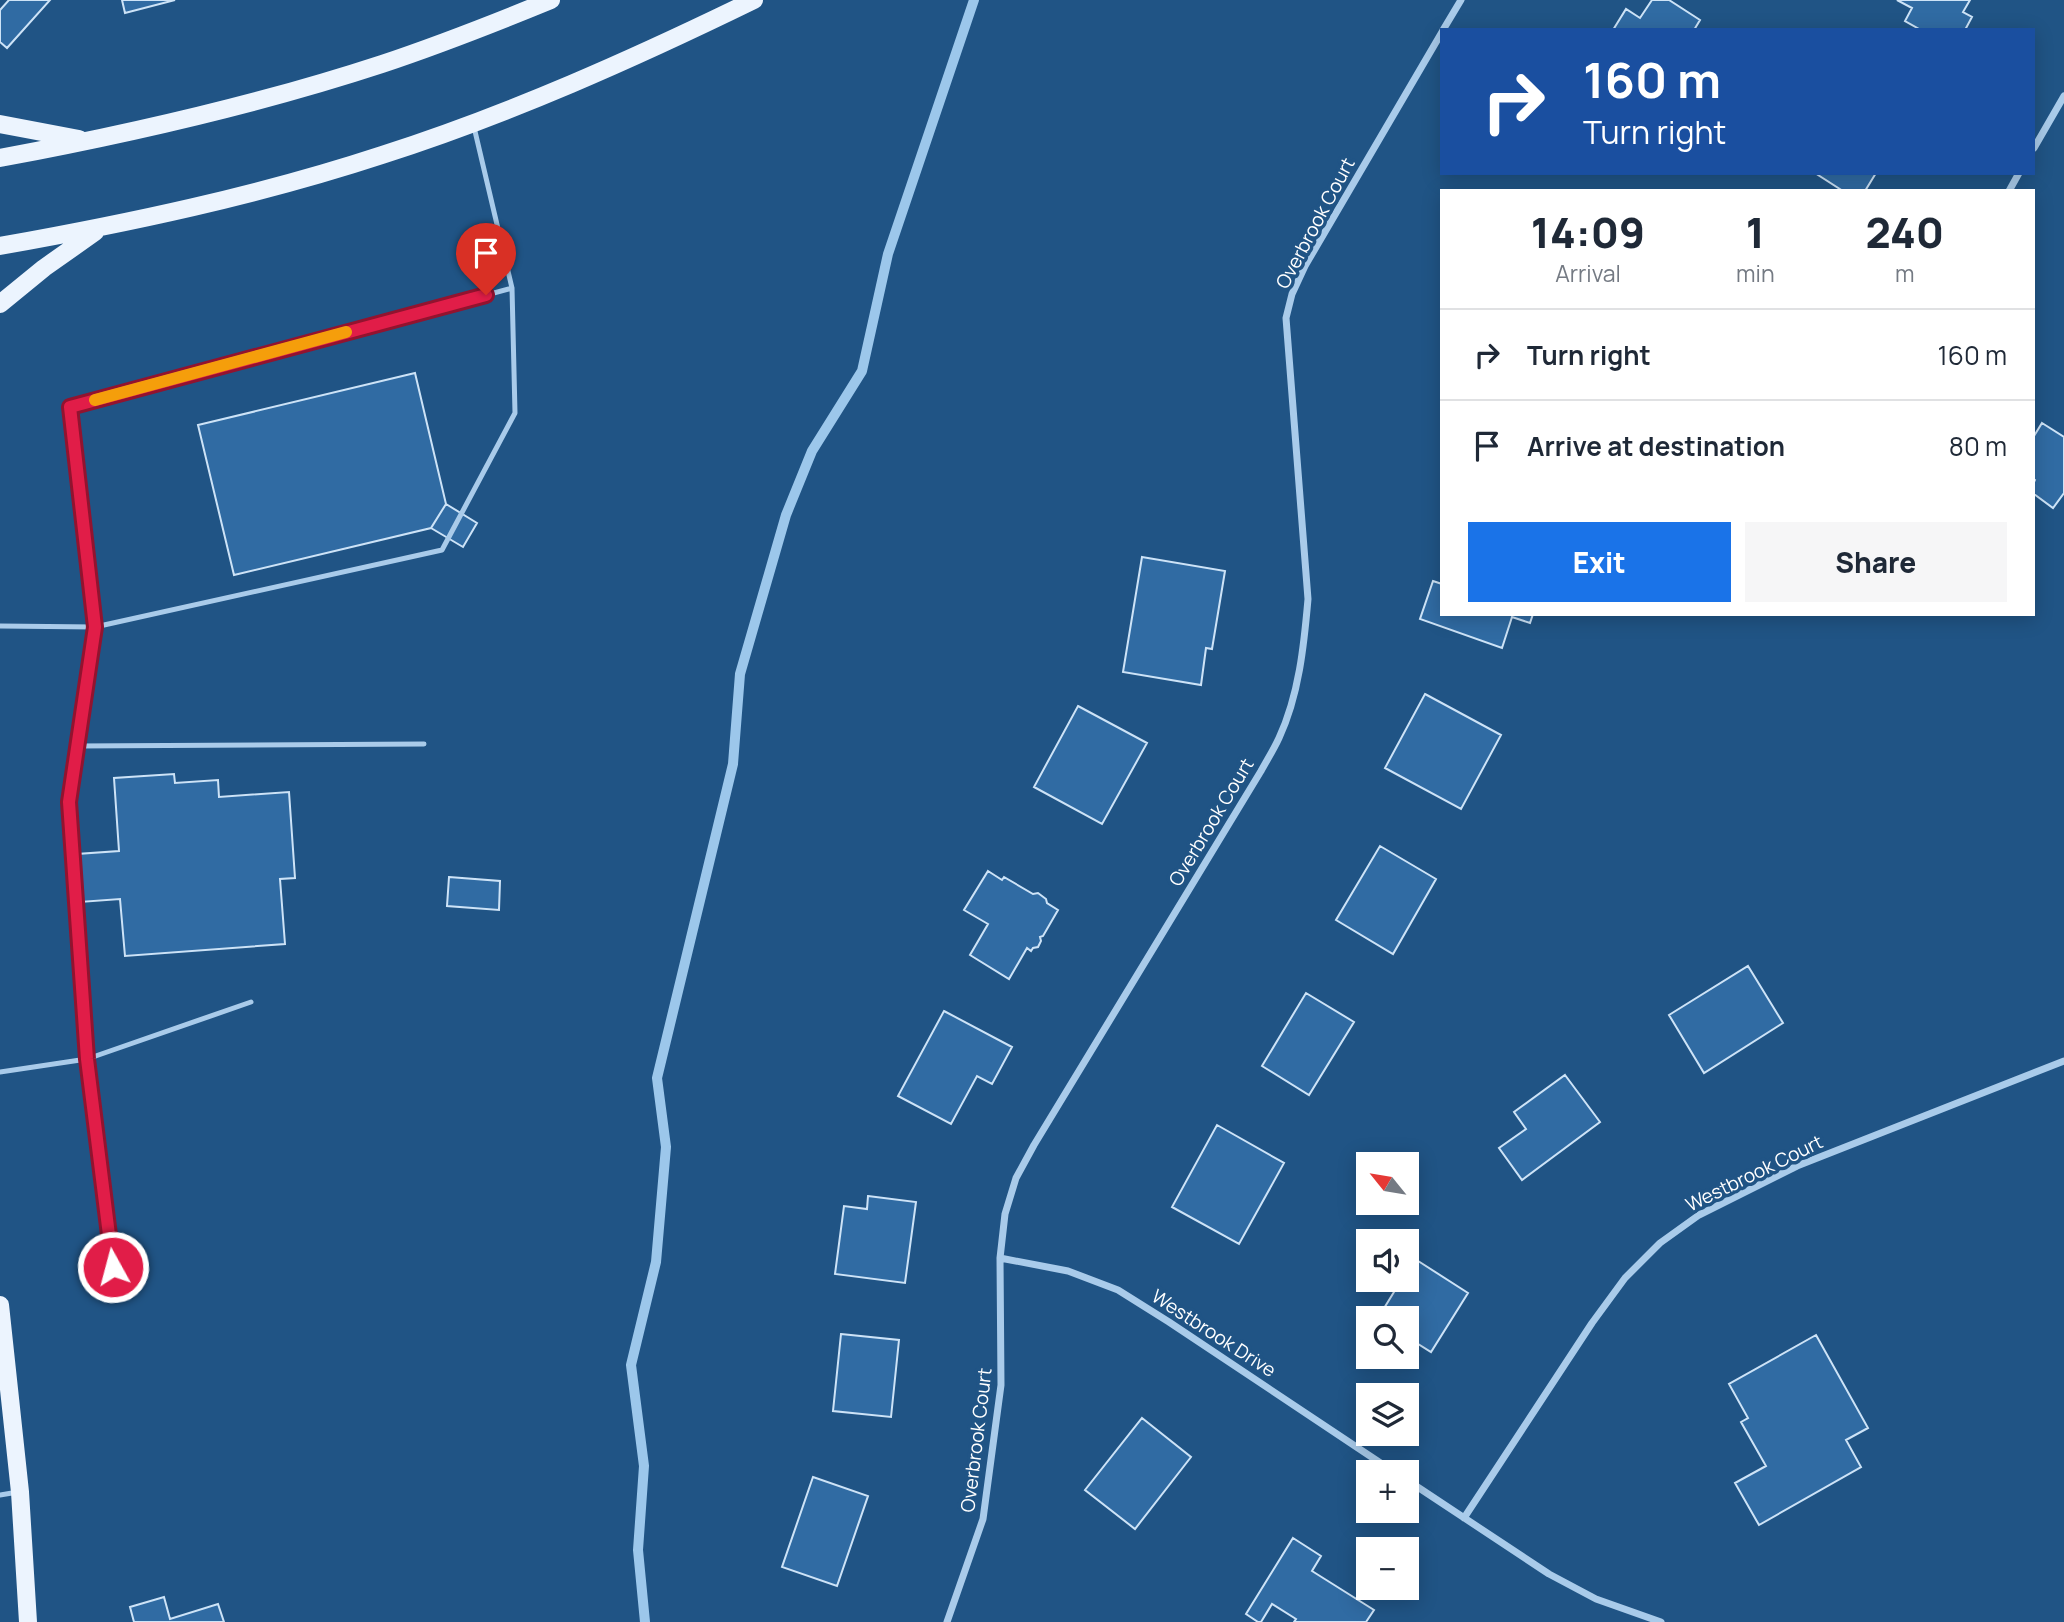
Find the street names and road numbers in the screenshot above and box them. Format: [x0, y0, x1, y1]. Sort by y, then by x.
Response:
street label: Overbrook Court [1269, 153, 1361, 293]
street label: Overbrook Court [1162, 753, 1260, 891]
street label: Westbrook Court [1681, 1129, 1827, 1217]
street label: Westbrook Drive [1147, 1283, 1281, 1383]
street label: Overbrook Court [954, 1366, 998, 1514]

